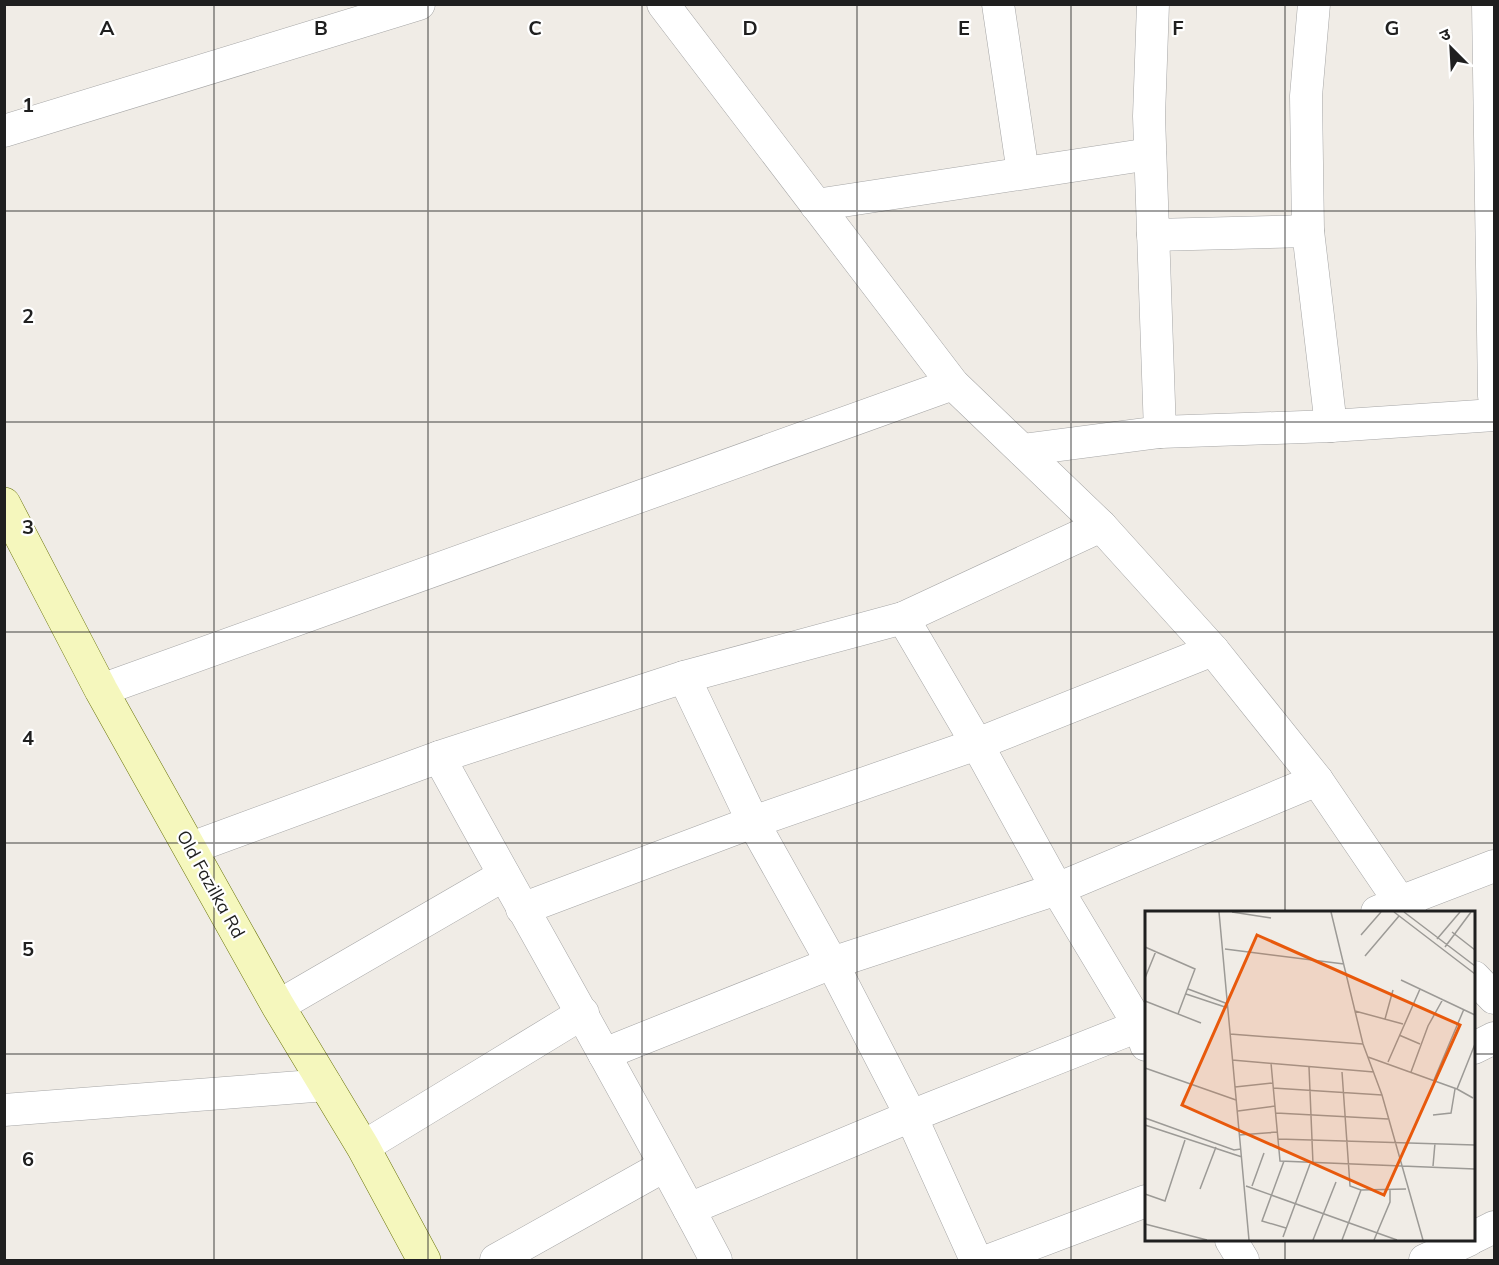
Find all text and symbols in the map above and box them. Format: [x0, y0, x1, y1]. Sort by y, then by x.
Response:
text: A [100, 15, 115, 40]
text: B [314, 15, 328, 40]
text: C [528, 15, 542, 40]
text: D [742, 15, 758, 40]
text: E [958, 15, 970, 40]
text: F [1172, 15, 1184, 40]
text: G [1385, 15, 1399, 40]
north arrow [1421, 18, 1481, 78]
text: उ [1437, 23, 1454, 45]
text: 1 [22, 92, 34, 117]
text: 2 [22, 303, 34, 328]
text: 3 [22, 514, 34, 539]
text: 4 [22, 725, 34, 750]
street label: Old Fazilka Rd [172, 826, 250, 942]
inset map [1145, 911, 1475, 1241]
text: 5 [22, 936, 34, 961]
text: 6 [22, 1146, 34, 1171]

